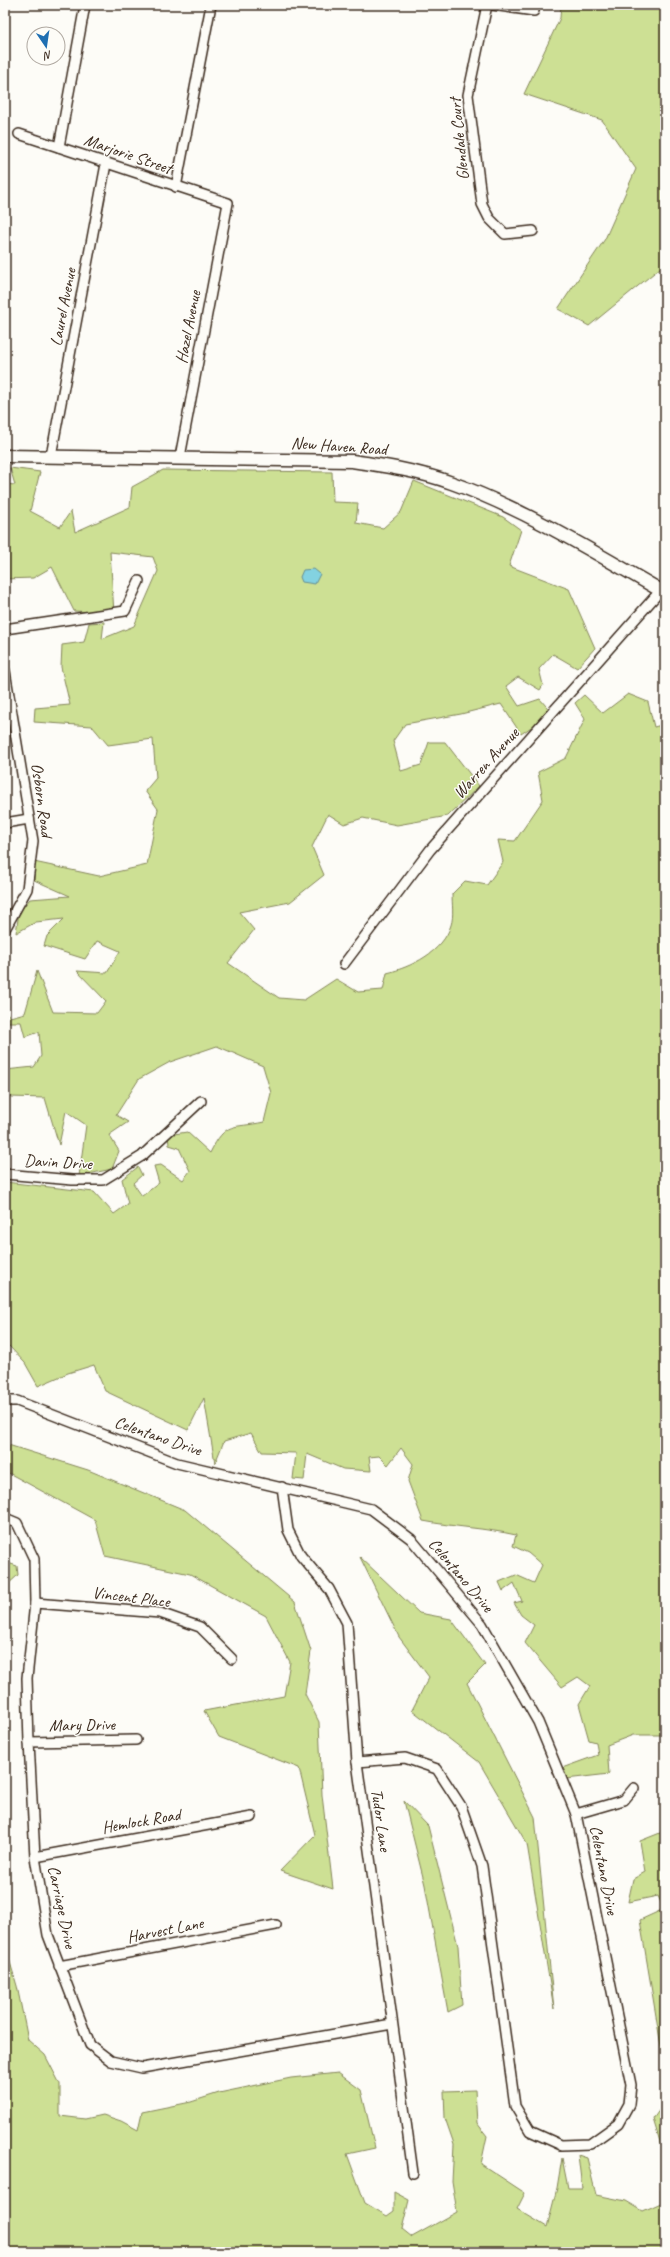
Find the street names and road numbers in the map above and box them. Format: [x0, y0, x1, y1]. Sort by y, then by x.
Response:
street label: Glendale Court [444, 94, 474, 181]
street label: Marjorie Street [81, 129, 177, 180]
street label: Laurel Avenue [45, 265, 81, 348]
street label: Hazel Avenue [171, 287, 206, 365]
street label: New Haven Road [290, 432, 390, 460]
street label: Warren Avenue [449, 722, 524, 803]
street label: Osborn Road [26, 762, 58, 842]
street label: Davin Drive [24, 1150, 94, 1174]
street label: Celentano Drive [112, 1411, 206, 1461]
street label: Celentano Drive [424, 1534, 499, 1618]
street label: Vincent Place [91, 1582, 172, 1612]
street label: Mary Drive [49, 1714, 117, 1736]
street label: Tudor Lane [366, 1787, 396, 1854]
street label: Hemlock Road [100, 1803, 185, 1838]
street label: Celentano Drive [585, 1824, 623, 1918]
street label: Carriage Drive [43, 1864, 81, 1952]
street label: Harvest Lane [125, 1912, 206, 1948]

